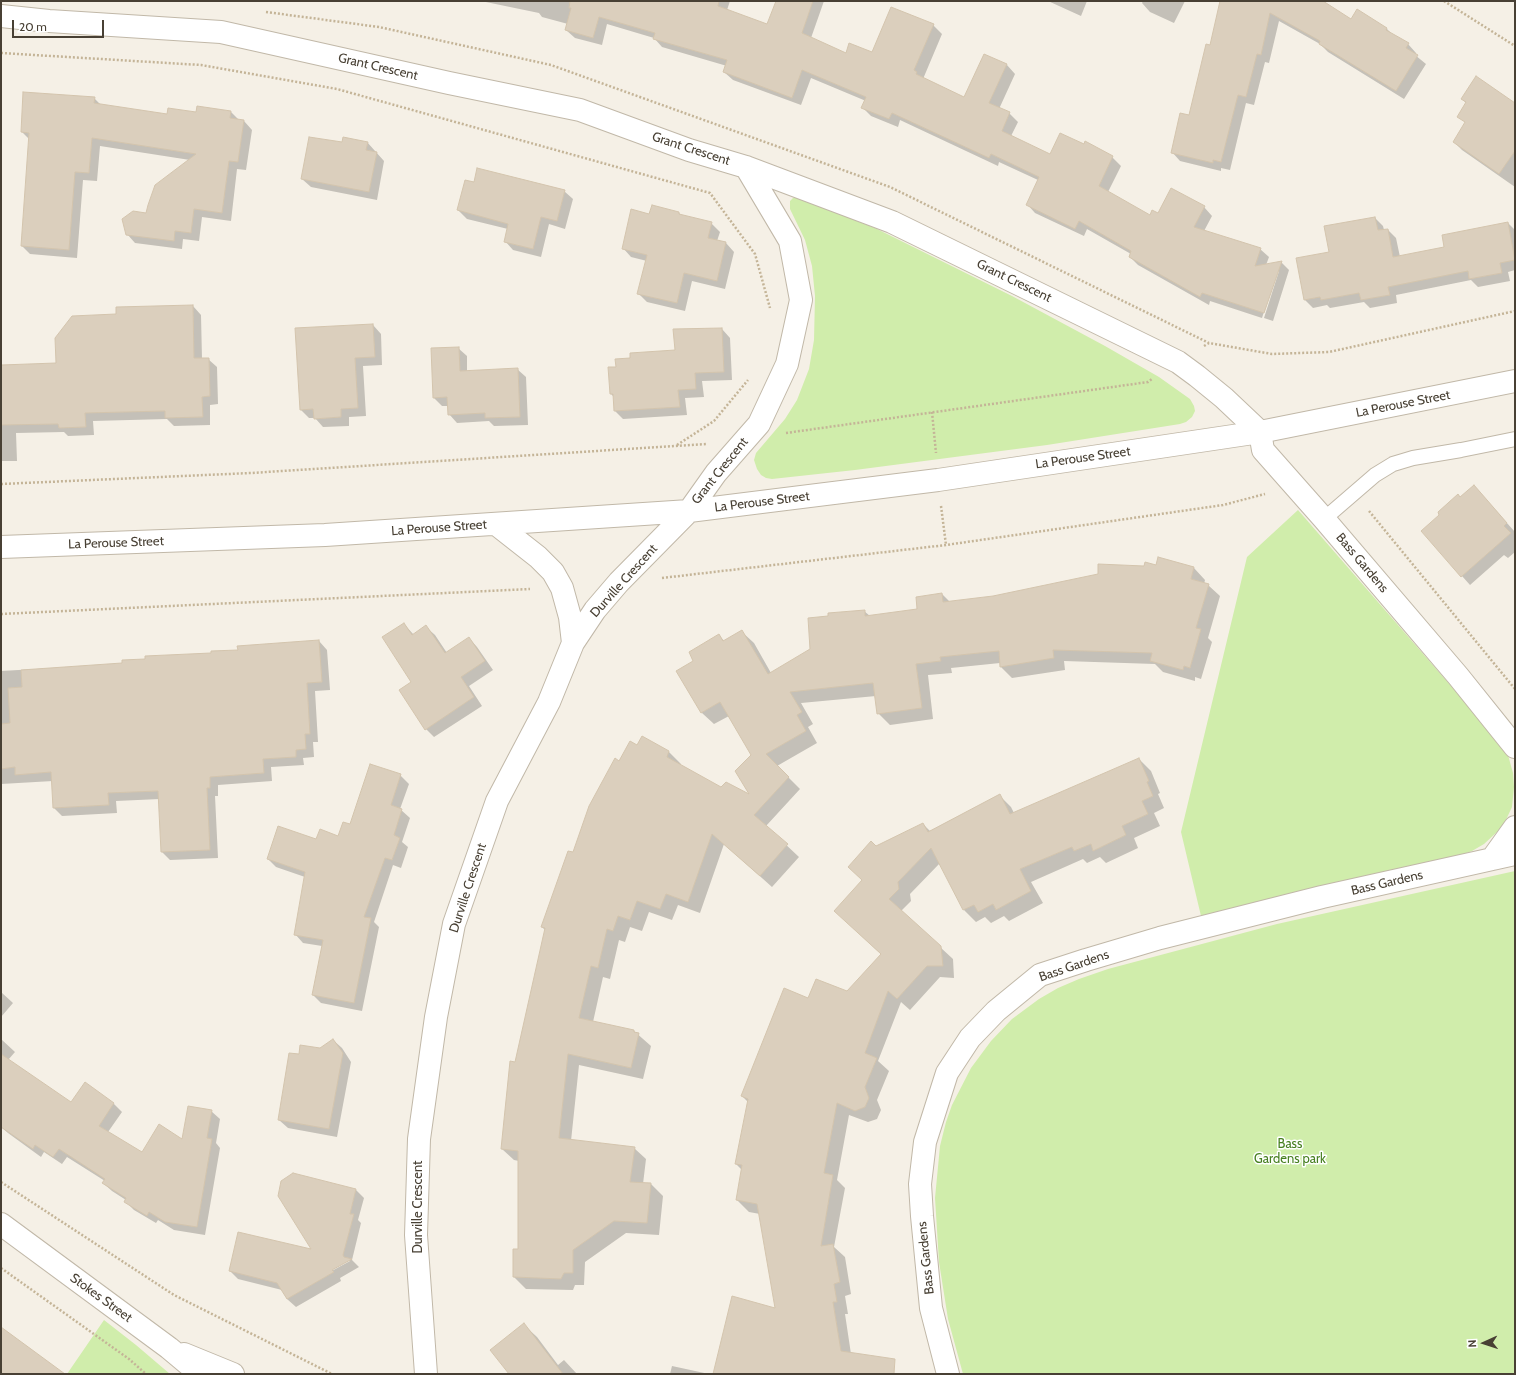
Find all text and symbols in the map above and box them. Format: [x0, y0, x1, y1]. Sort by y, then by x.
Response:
scale bar [14, 12, 106, 38]
text: 20 m [19, 19, 47, 34]
street label: Grant Crescent [337, 50, 419, 84]
street label: Grant Crescent [650, 129, 732, 169]
street label: Grant Crescent [974, 256, 1054, 306]
street label: La Perouse Street [1354, 387, 1452, 421]
street label: Grant Crescent [688, 435, 752, 507]
street label: La Perouse Street [1034, 444, 1132, 472]
street label: La Perouse Street [713, 488, 811, 516]
street label: La Perouse Street [391, 517, 487, 539]
street label: Bass Gardens [1333, 530, 1391, 596]
street label: La Perouse Street [68, 534, 164, 552]
street label: Durville Crescent [587, 541, 661, 621]
street label: Durville Crescent [446, 841, 490, 935]
street label: Bass Gardens [1350, 867, 1424, 899]
street label: Bass Gardens [1037, 947, 1111, 985]
park label: Bass Gardens park [1254, 1136, 1326, 1167]
street label: Durville Crescent [410, 1160, 426, 1254]
street label: Bass Gardens [914, 1221, 938, 1295]
street label: Stokes Street [67, 1270, 135, 1326]
north arrow [1464, 1323, 1504, 1363]
text: N [1465, 1339, 1479, 1348]

